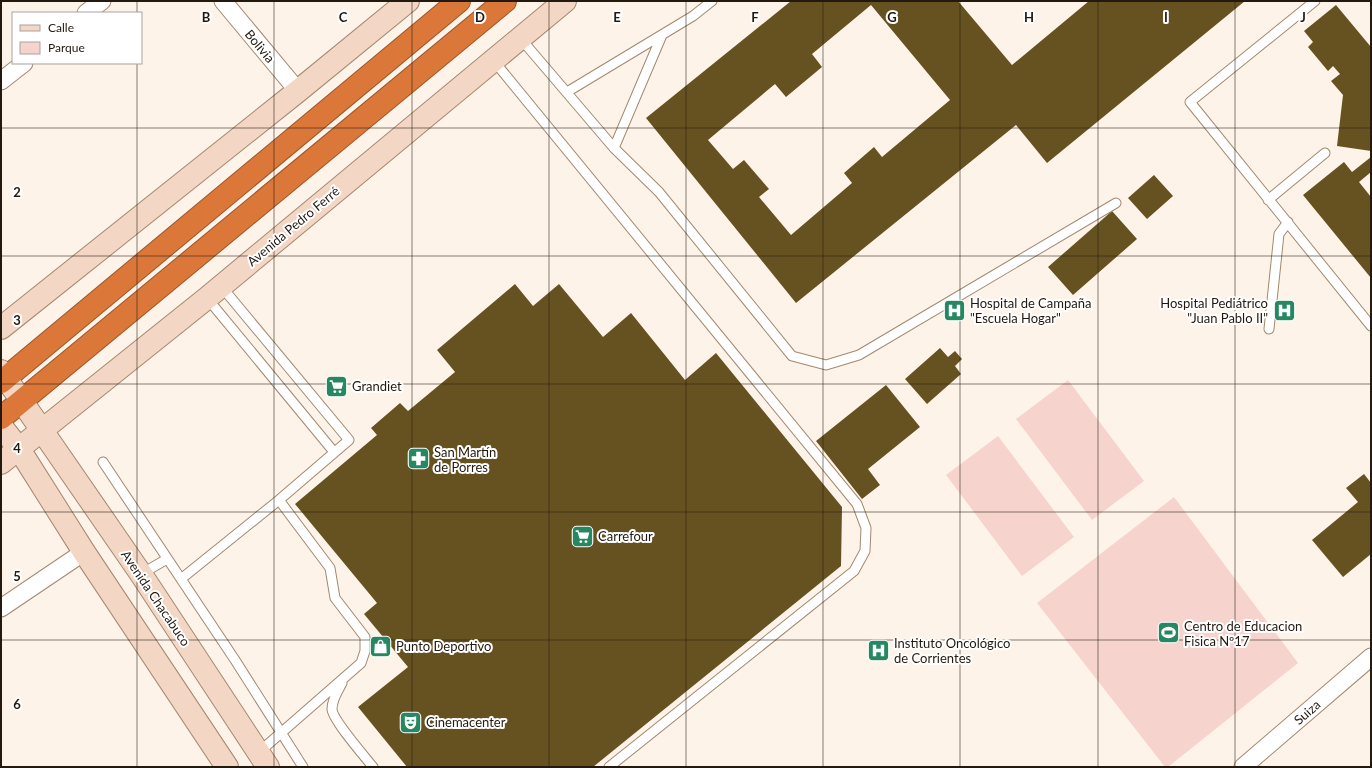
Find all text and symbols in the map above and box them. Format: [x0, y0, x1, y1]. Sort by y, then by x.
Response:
text: B [202, 9, 211, 25]
text: C [339, 9, 348, 25]
text: D [475, 9, 485, 25]
text: E [613, 9, 621, 25]
text: F [751, 9, 759, 25]
text: G [887, 9, 897, 25]
text: H [1024, 9, 1034, 25]
text: I [1164, 9, 1168, 25]
text: J [1300, 9, 1306, 25]
legend [12, 12, 142, 64]
text: Calle [48, 20, 74, 35]
street label: Bolivia [242, 26, 278, 66]
text: Parque [48, 40, 85, 55]
street label: Avenida Pedro Ferré [244, 183, 343, 269]
text: 2 [13, 184, 21, 200]
place label: Hospital de Campaña "Escuela Hogar" [970, 295, 1091, 326]
place label: Hospital Pediátrico "Juan Pablo II" [1160, 295, 1268, 326]
hospital icon: Hospital de Campaña "Escuela Hogar" [941, 297, 967, 323]
hospital icon: Hospital Pediátrico "Juan Pablo II" [1271, 297, 1297, 323]
text: 3 [13, 312, 21, 328]
supermarket icon: Grandiet [324, 373, 350, 399]
place label: Grandiet [352, 378, 402, 394]
text: 4 [13, 440, 21, 456]
place label: San Martín de Porres [434, 444, 496, 475]
pharmacy icon: San Martín de Porres [406, 446, 432, 472]
supermarket icon: Carrefour [569, 523, 595, 549]
place label: Carrefour [598, 528, 653, 544]
street label: Avenida Chacabuco [118, 547, 194, 649]
text: 5 [13, 568, 21, 584]
place label: Centro de Educacion Fisica Nº17 [1184, 618, 1302, 649]
sports icon: Centro de Educacion Fisica Nº17 [1155, 620, 1181, 646]
shop icon: Punto Deportivo [367, 633, 393, 659]
place label: Instituto Oncológico de Corrientes [894, 635, 1010, 666]
hospital icon: Instituto Oncológico de Corrientes [865, 637, 891, 663]
place label: Punto Deportivo [396, 638, 491, 654]
text: 6 [13, 696, 21, 712]
street label: Suiza [1291, 696, 1323, 728]
theatre icon: Cinemacenter [398, 709, 424, 735]
place label: Cinemacenter [426, 714, 506, 730]

